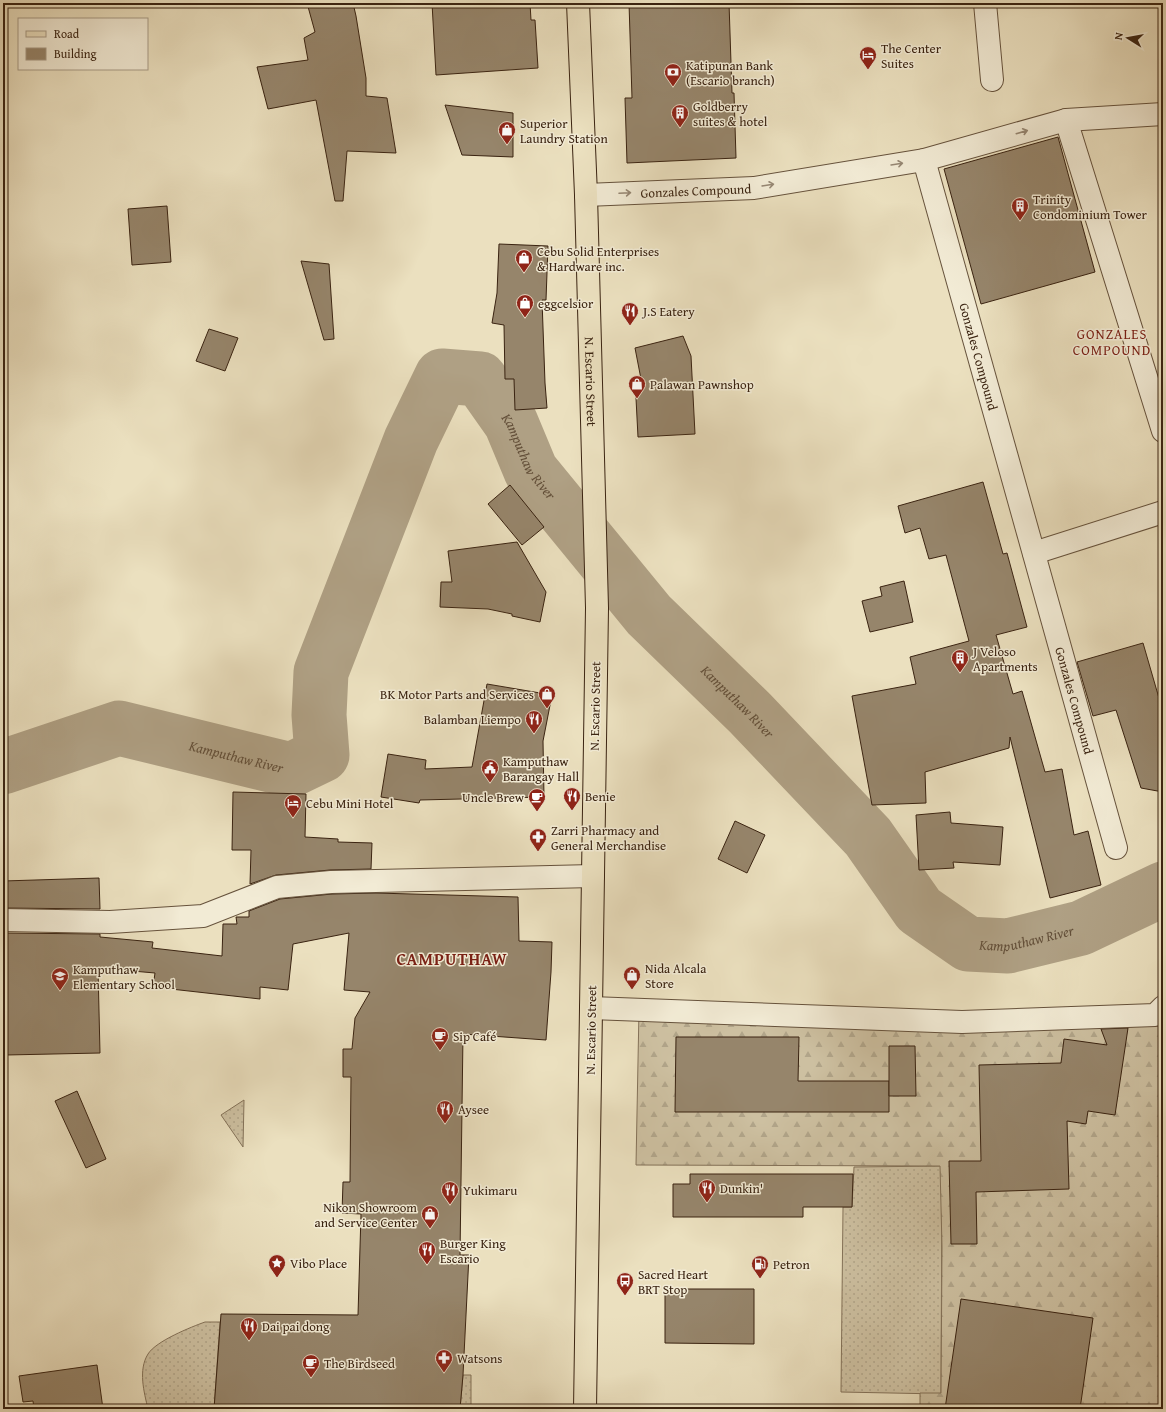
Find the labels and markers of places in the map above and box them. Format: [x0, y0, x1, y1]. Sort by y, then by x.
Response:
place label: The Center Suites [881, 39, 942, 73]
hotel icon: The Center Suites [858, 45, 878, 70]
place label: Katipunan Bank (Escario branch) [686, 56, 775, 90]
bank icon: Katipunan Bank (Escario branch) [663, 62, 683, 87]
place label: Goldberry suites & hotel [693, 97, 768, 131]
building icon: Goldberry suites & hotel [670, 103, 690, 128]
place label: Superior Laundry Station [520, 114, 608, 148]
shop icon: Superior Laundry Station [497, 120, 517, 145]
place label: Trinity Condominium Tower [1033, 190, 1148, 224]
building icon: Trinity Condominium Tower [1010, 196, 1030, 221]
place label: Cebu Solid Enterprises & Hardware inc. [537, 242, 659, 276]
shop icon: Cebu Solid Enterprises & Hardware inc. [514, 248, 534, 273]
shop icon: eggcelsior [515, 293, 535, 318]
place label: eggcelsior [538, 294, 594, 313]
restaurant icon: J.S Eatery [620, 301, 640, 326]
place label: J.S Eatery [641, 302, 695, 321]
shop icon: Palawan Pawnshop [627, 374, 647, 399]
place label: Palawan Pawnshop [650, 375, 754, 394]
place label: J Veloso Apartments [971, 642, 1038, 676]
building icon: J Veloso Apartments [950, 648, 970, 673]
shop icon: BK Motor Parts and Services [537, 684, 557, 709]
place label: BK Motor Parts and Services [380, 685, 534, 704]
restaurant icon: Balamban Liempo [524, 709, 544, 734]
place label: Balamban Liempo [424, 710, 521, 729]
place label: Kamputhaw Barangay Hall [503, 752, 580, 786]
public building icon: Kamputhaw Barangay Hall [480, 758, 500, 783]
restaurant icon: Benie [562, 786, 582, 811]
cafe icon: Uncle Brew [527, 787, 547, 812]
place label: Benie [585, 787, 616, 806]
place label: Uncle Brew [462, 788, 525, 807]
hotel icon: Cebu Mini Hotel [283, 793, 303, 818]
place label: Cebu Mini Hotel [306, 794, 394, 813]
place label: Zarri Pharmacy and General Merchandise [551, 821, 666, 855]
pharmacy icon: Zarri Pharmacy and General Merchandise [528, 827, 548, 852]
place label: Nida Alcala Store [645, 959, 707, 993]
place label: Kamputhaw Elementary School [73, 960, 175, 994]
shop icon: Nida Alcala Store [622, 965, 642, 990]
school or university icon: Kamputhaw Elementary School [50, 966, 70, 991]
cafe icon: Sip Café [430, 1026, 450, 1051]
place label: Sip Café [453, 1027, 496, 1046]
restaurant icon: Aysee [435, 1099, 455, 1124]
place label: Aysee [458, 1100, 489, 1119]
restaurant icon: Dunkin' [697, 1178, 717, 1203]
place label: Dunkin' [720, 1179, 763, 1198]
restaurant icon: Yukimaru [440, 1180, 460, 1205]
place label: Yukimaru [463, 1181, 517, 1200]
place label: Nikon Showroom and Service Center [315, 1198, 418, 1232]
shop icon: Nikon Showroom and Service Center [420, 1204, 440, 1229]
place label: Burger King Escario [440, 1234, 506, 1268]
restaurant icon: Burger King Escario [417, 1240, 437, 1265]
place icon: Vibo Place [267, 1253, 287, 1278]
place label: Vibo Place [290, 1254, 347, 1273]
fuel station icon: Petron [750, 1254, 770, 1279]
place label: Petron [773, 1255, 810, 1274]
place label: Sacred Heart BRT Stop [638, 1265, 709, 1299]
bus stop icon: Sacred Heart BRT Stop [615, 1271, 635, 1296]
restaurant icon: Dai pai dong [239, 1316, 259, 1341]
place label: Dai pai dong [262, 1317, 330, 1336]
pharmacy icon: Watsons [434, 1348, 454, 1373]
place label: Watsons [457, 1349, 503, 1368]
cafe icon: The Birdseed [301, 1353, 321, 1378]
place label: The Birdseed [324, 1354, 395, 1373]

